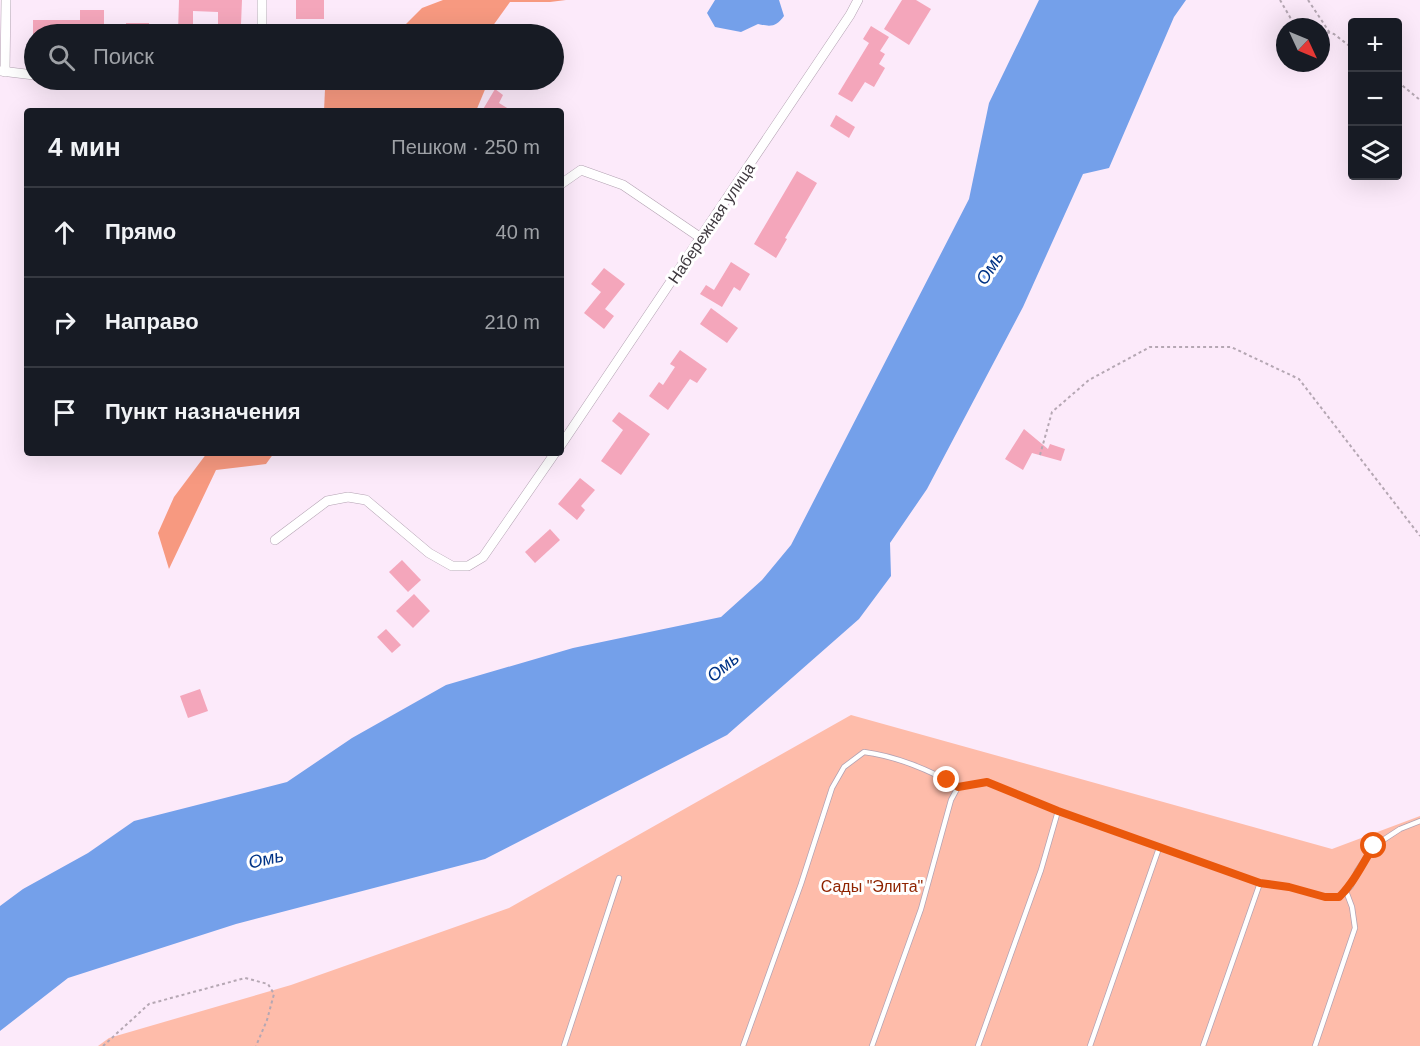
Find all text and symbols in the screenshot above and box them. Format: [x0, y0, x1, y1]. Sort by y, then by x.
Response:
north arrow [1276, 18, 1330, 72]
map controls [1348, 18, 1402, 180]
button: + [1348, 18, 1402, 72]
search box [24, 24, 564, 90]
icon: search [45, 41, 78, 74]
text: Поиск [93, 44, 154, 69]
button: − [1348, 72, 1402, 126]
button: layers [1348, 126, 1402, 180]
text: 4 мин [48, 132, 121, 162]
text: Пешком · 250 m [391, 136, 540, 158]
street label: Набережная улица [665, 160, 758, 287]
icon: ahead [48, 216, 81, 249]
text: Прямо [105, 219, 176, 244]
text: 40 m [496, 221, 540, 243]
water label: Омь [972, 248, 1008, 288]
icon: right [48, 306, 81, 339]
text: Направо [105, 309, 199, 334]
text: 210 m [484, 311, 540, 333]
icon: arrive [48, 396, 81, 429]
text: Пункт назначения [105, 399, 301, 424]
water label: Омь [703, 648, 743, 686]
route end [933, 766, 959, 792]
route start [1360, 832, 1386, 858]
water label: Омь [246, 845, 286, 873]
park label: Сады "Элита" [821, 878, 923, 895]

